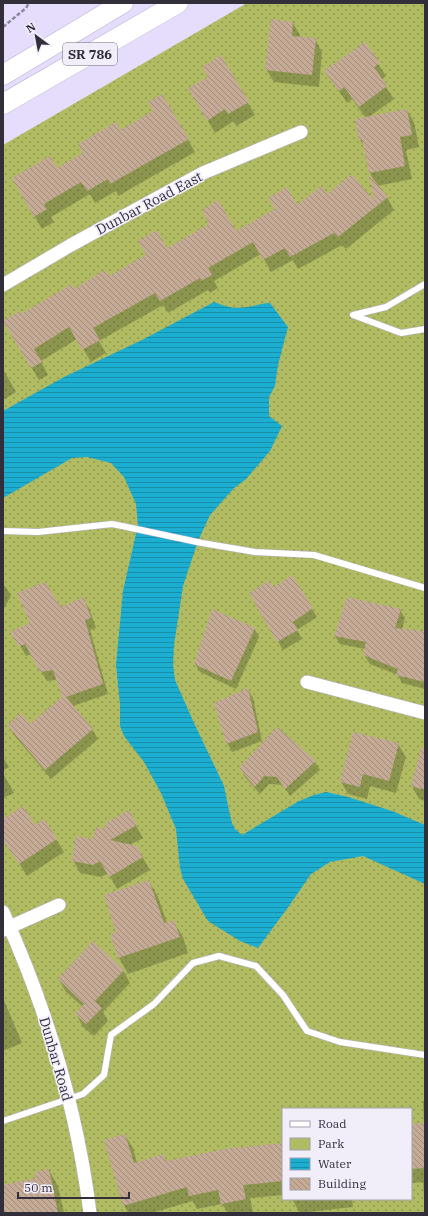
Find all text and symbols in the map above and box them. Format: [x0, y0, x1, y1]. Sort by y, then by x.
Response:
north arrow [16, 16, 56, 56]
text: N [23, 19, 38, 36]
road number: SR 786 [63, 43, 117, 65]
street label: Dunbar Road East [93, 167, 205, 239]
street label: Dunbar Road [35, 1015, 77, 1104]
legend [282, 1108, 412, 1200]
text: Road [318, 1116, 347, 1131]
text: Park [318, 1136, 344, 1151]
text: Water [318, 1156, 352, 1171]
scale bar [18, 1174, 129, 1200]
text: Building [318, 1176, 366, 1191]
text: 50 m [24, 1180, 53, 1195]

